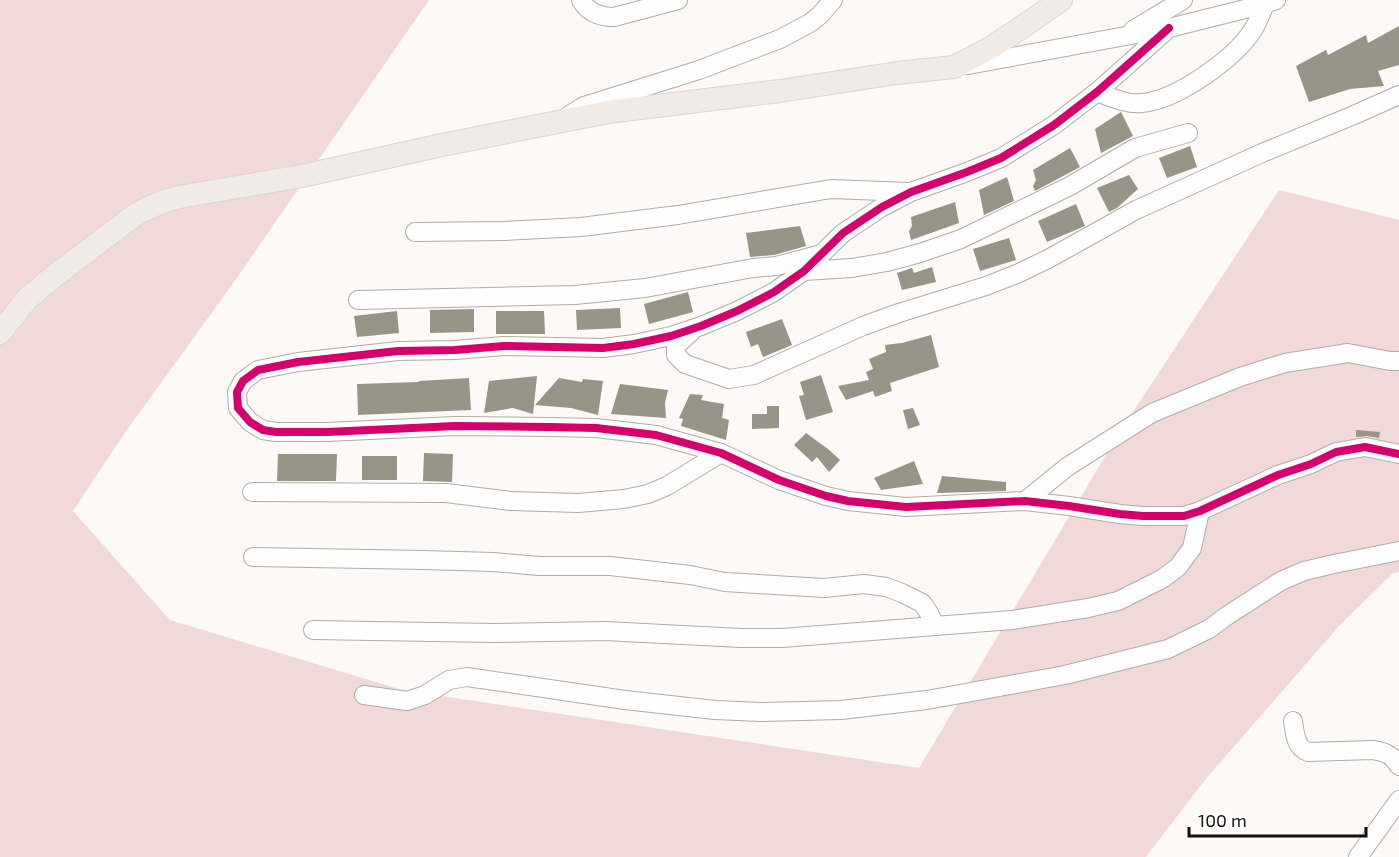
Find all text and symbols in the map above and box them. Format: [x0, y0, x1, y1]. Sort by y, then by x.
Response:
scale bar [1189, 800, 1366, 838]
text: 100 m [1198, 809, 1247, 831]

